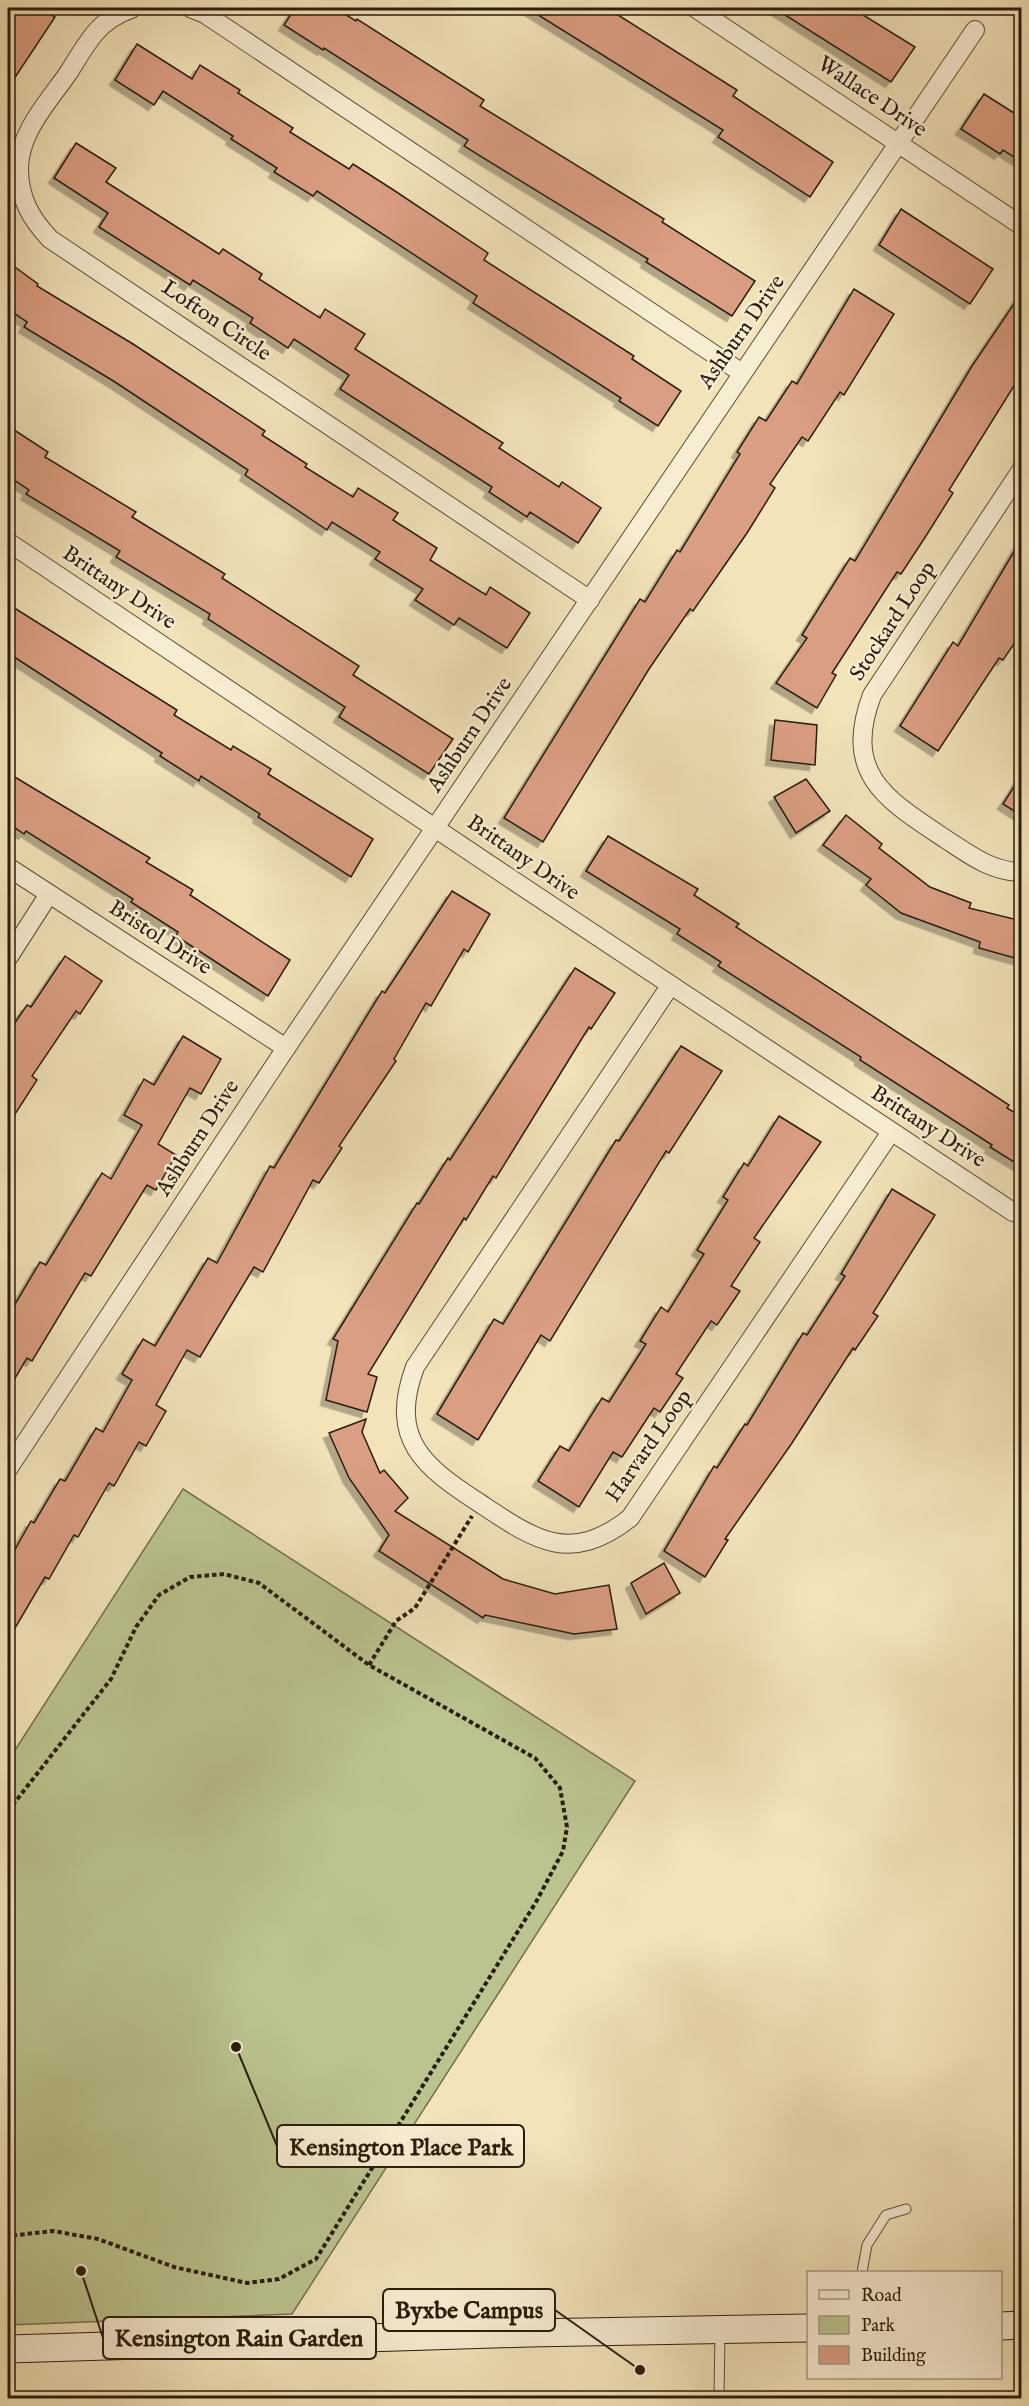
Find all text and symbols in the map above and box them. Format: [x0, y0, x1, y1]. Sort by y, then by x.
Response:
street label: Wallace Drive [812, 50, 932, 144]
street label: Ashburn Drive [692, 269, 792, 395]
street label: Lofton Circle [156, 274, 276, 368]
street label: Brittany Drive [57, 540, 181, 636]
street label: Stockard Loop [844, 556, 942, 686]
street label: Ashburn Drive [421, 672, 519, 799]
street label: Brittany Drive [461, 809, 585, 907]
street label: Bristol Drive [103, 894, 217, 982]
street label: Ashburn Drive [149, 1075, 246, 1202]
street label: Brittany Drive [865, 1079, 991, 1175]
street label: Harvard Loop [600, 1384, 698, 1508]
callout: Kensington Place Park [277, 2125, 524, 2167]
text: Kensington Place Park [289, 2133, 514, 2164]
legend [807, 2271, 1002, 2379]
text: Road [861, 2285, 902, 2308]
callout: Byxbe Campus [383, 2289, 555, 2331]
text: Byxbe Campus [395, 2296, 544, 2327]
text: Park [861, 2315, 896, 2338]
callout: Kensington Rain Garden [103, 2317, 376, 2359]
text: Kensington Rain Garden [115, 2324, 364, 2355]
text: Building [861, 2345, 926, 2368]

